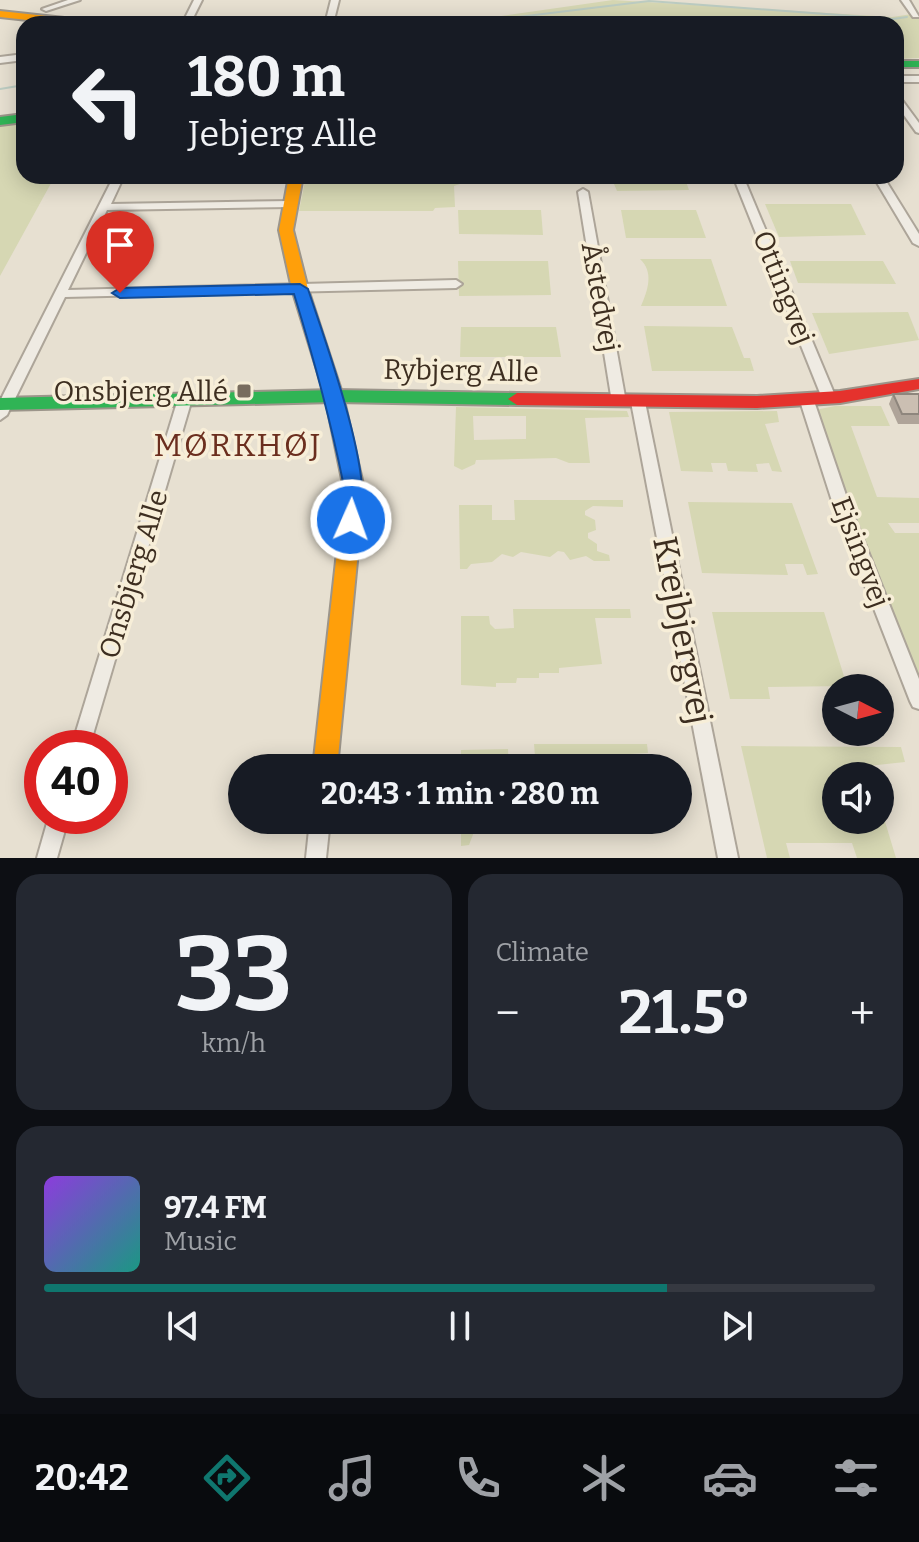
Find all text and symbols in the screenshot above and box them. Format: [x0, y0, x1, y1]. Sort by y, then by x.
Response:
text: 180 m [188, 44, 345, 111]
icon: left [56, 48, 160, 152]
text: Jebjerg Alle [188, 112, 377, 156]
pin [86, 211, 154, 293]
icon: arrive [98, 223, 142, 267]
street label: Ottingvej [746, 226, 821, 349]
street label: Åstedvej [575, 240, 626, 354]
street label: Rybjerg Alle [383, 353, 539, 388]
place label: Onsbjerg Allé [53, 375, 228, 408]
marker: Onsbjerg Allé [235, 382, 253, 400]
district label: MØRKHØJ [154, 426, 322, 464]
position arrow [309, 478, 393, 562]
street label: Onsbjerg Alle [92, 486, 175, 662]
street label: Ejsingvej [824, 492, 897, 612]
street label: Krejbjergvej [644, 533, 721, 727]
north arrow [822, 674, 894, 746]
map controls [822, 674, 894, 834]
speed limit sign: 40 [24, 730, 128, 834]
button: sound [822, 762, 894, 834]
text: 20:43 · 1 min · 280 m [321, 776, 599, 812]
text: 33 [175, 913, 293, 1038]
text: Climate [496, 937, 589, 968]
text: 21.5° [618, 977, 751, 1049]
text: − [496, 987, 520, 1040]
text: + [850, 987, 875, 1040]
text: km/h [202, 1028, 266, 1059]
text: 97.4 FM [164, 1190, 267, 1226]
text: Music [164, 1226, 237, 1257]
icon: previous [161, 1304, 205, 1348]
icon: pause [438, 1304, 482, 1348]
icon: next [715, 1304, 759, 1348]
icon: directions [199, 1450, 255, 1506]
icon: music [324, 1450, 380, 1506]
icon: phone [450, 1450, 506, 1506]
icon: climate [576, 1450, 632, 1506]
icon: car [702, 1450, 758, 1506]
icon: filters [828, 1450, 884, 1506]
text: 20:42 [35, 1456, 129, 1500]

